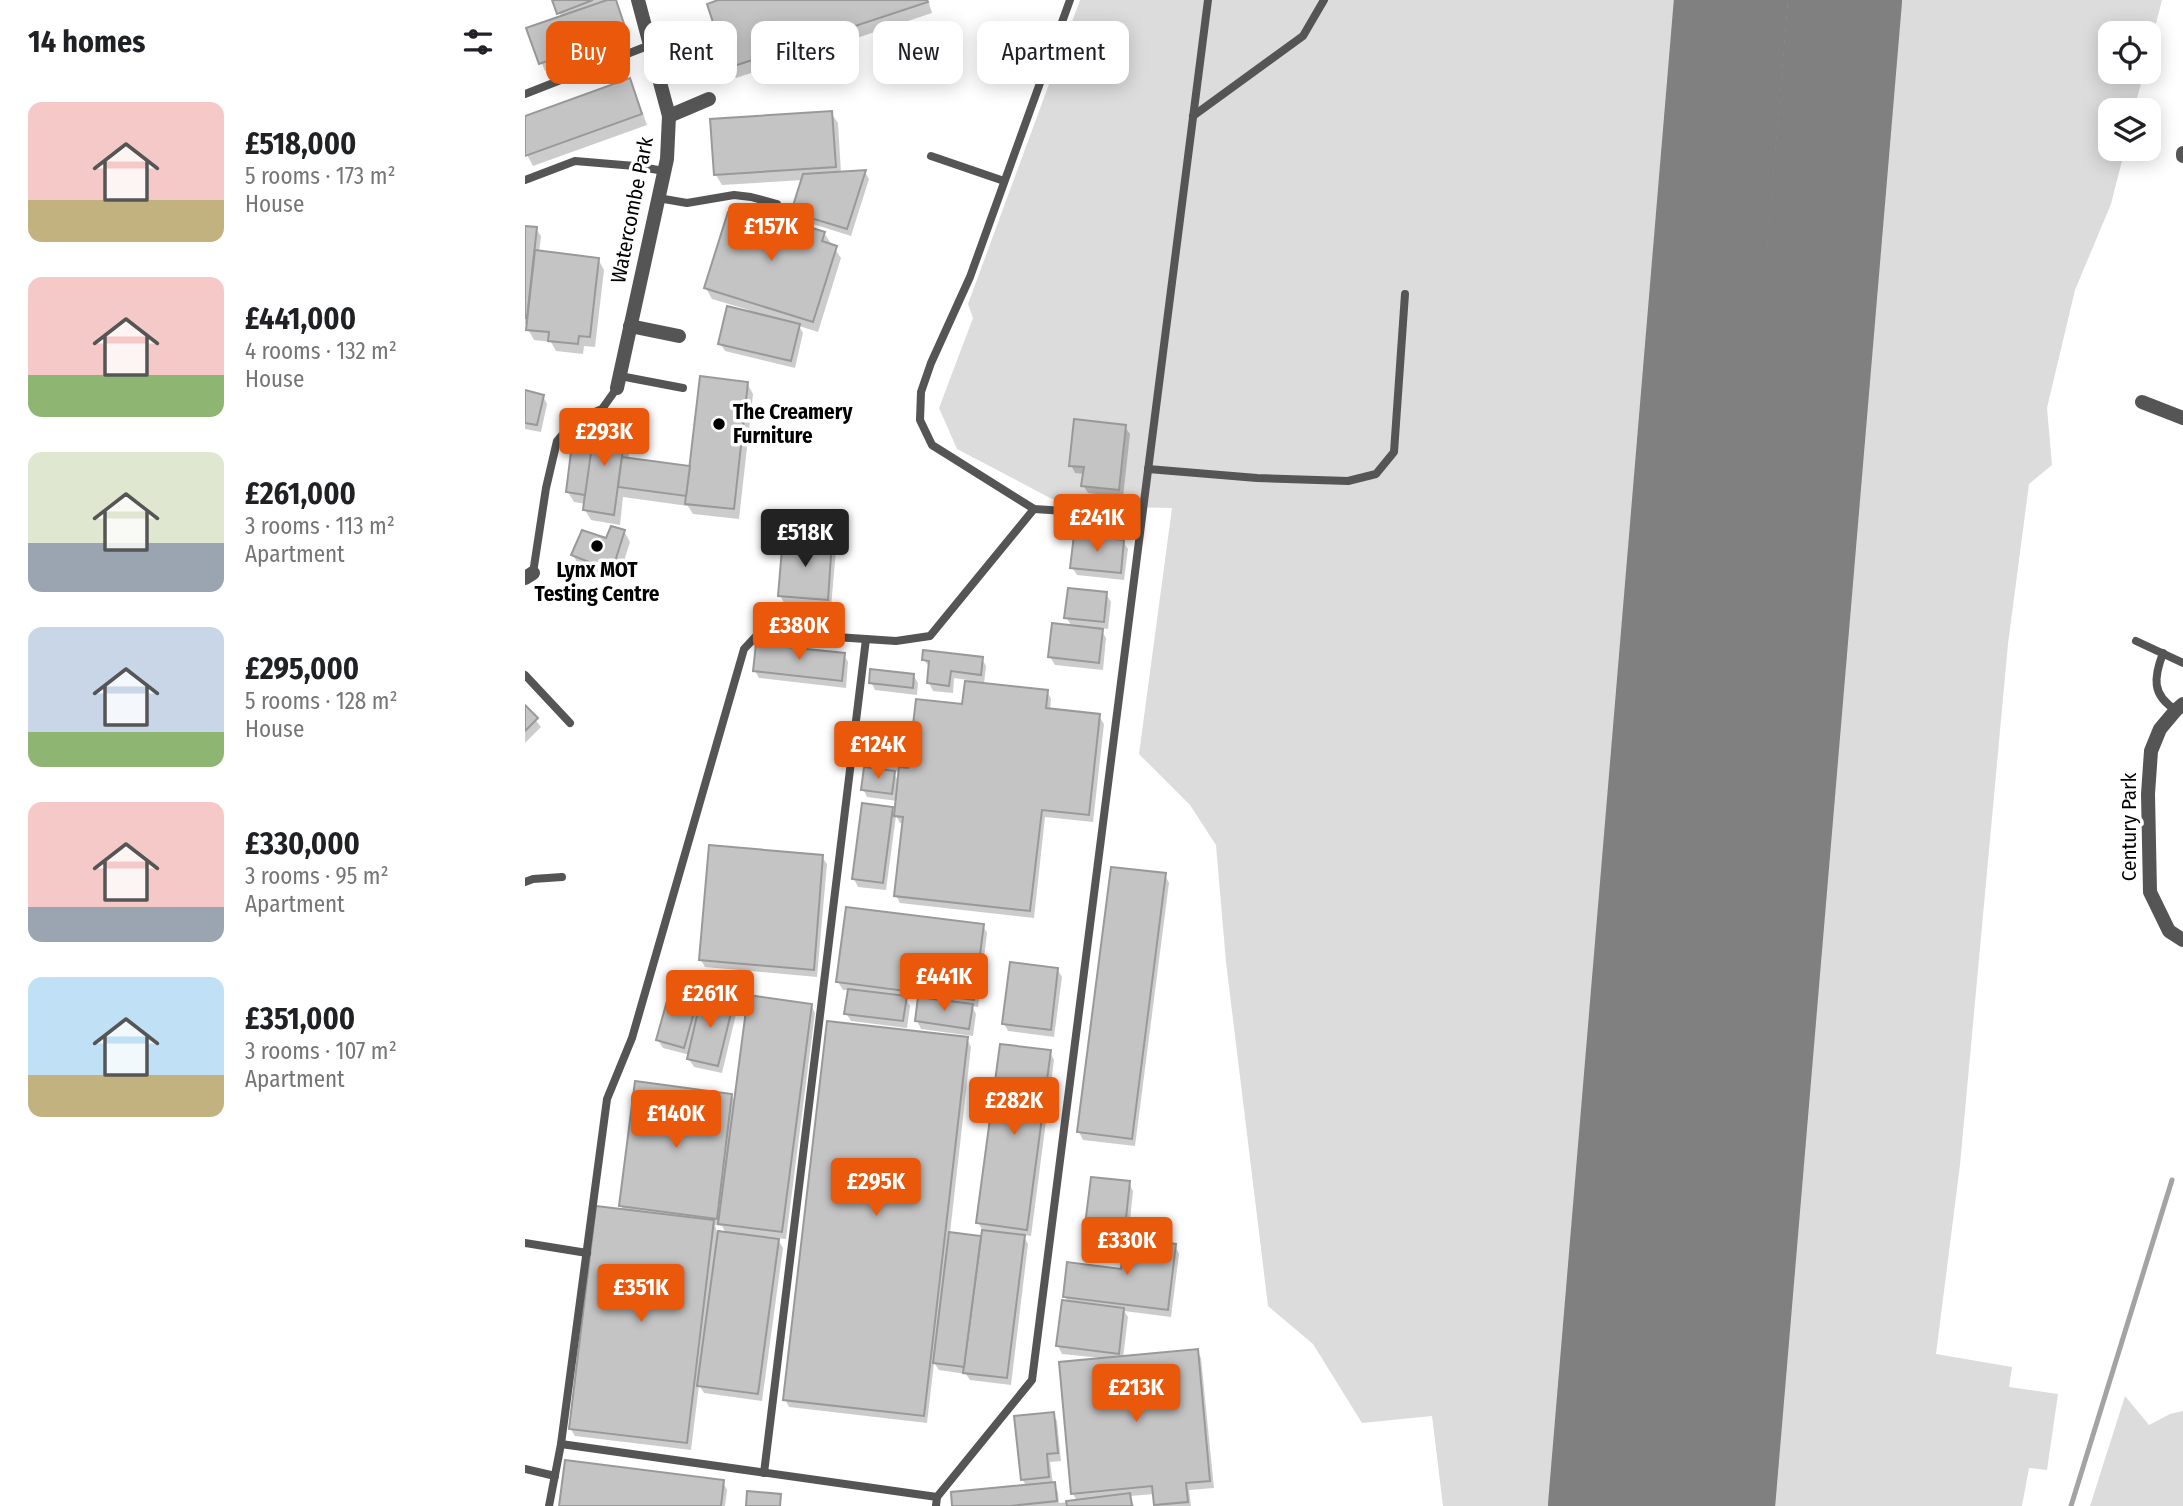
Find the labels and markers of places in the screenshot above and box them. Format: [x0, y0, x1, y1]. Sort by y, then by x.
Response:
pin: £157K [722, 204, 820, 263]
place label: The Creamery Furniture [733, 399, 853, 449]
pin: £293K [555, 408, 653, 468]
marker: The Creamery Furniture [711, 416, 727, 432]
pin: £241K [1048, 494, 1146, 554]
pin: £518K [756, 510, 854, 569]
marker: Lynx MOT Testing Centre [589, 538, 605, 554]
place label: Lynx MOT Testing Centre [535, 557, 660, 607]
pin: £380K [750, 602, 848, 662]
pin: £124K [829, 722, 927, 781]
pin: £441K [895, 954, 993, 1013]
pin: £261K [661, 970, 759, 1030]
pin: £282K [965, 1078, 1063, 1137]
pin: £140K [627, 1090, 725, 1150]
pin: £295K [827, 1158, 925, 1218]
pin: £330K [1078, 1218, 1176, 1277]
pin: £351K [592, 1264, 690, 1324]
pin: £213K [1087, 1364, 1185, 1424]

